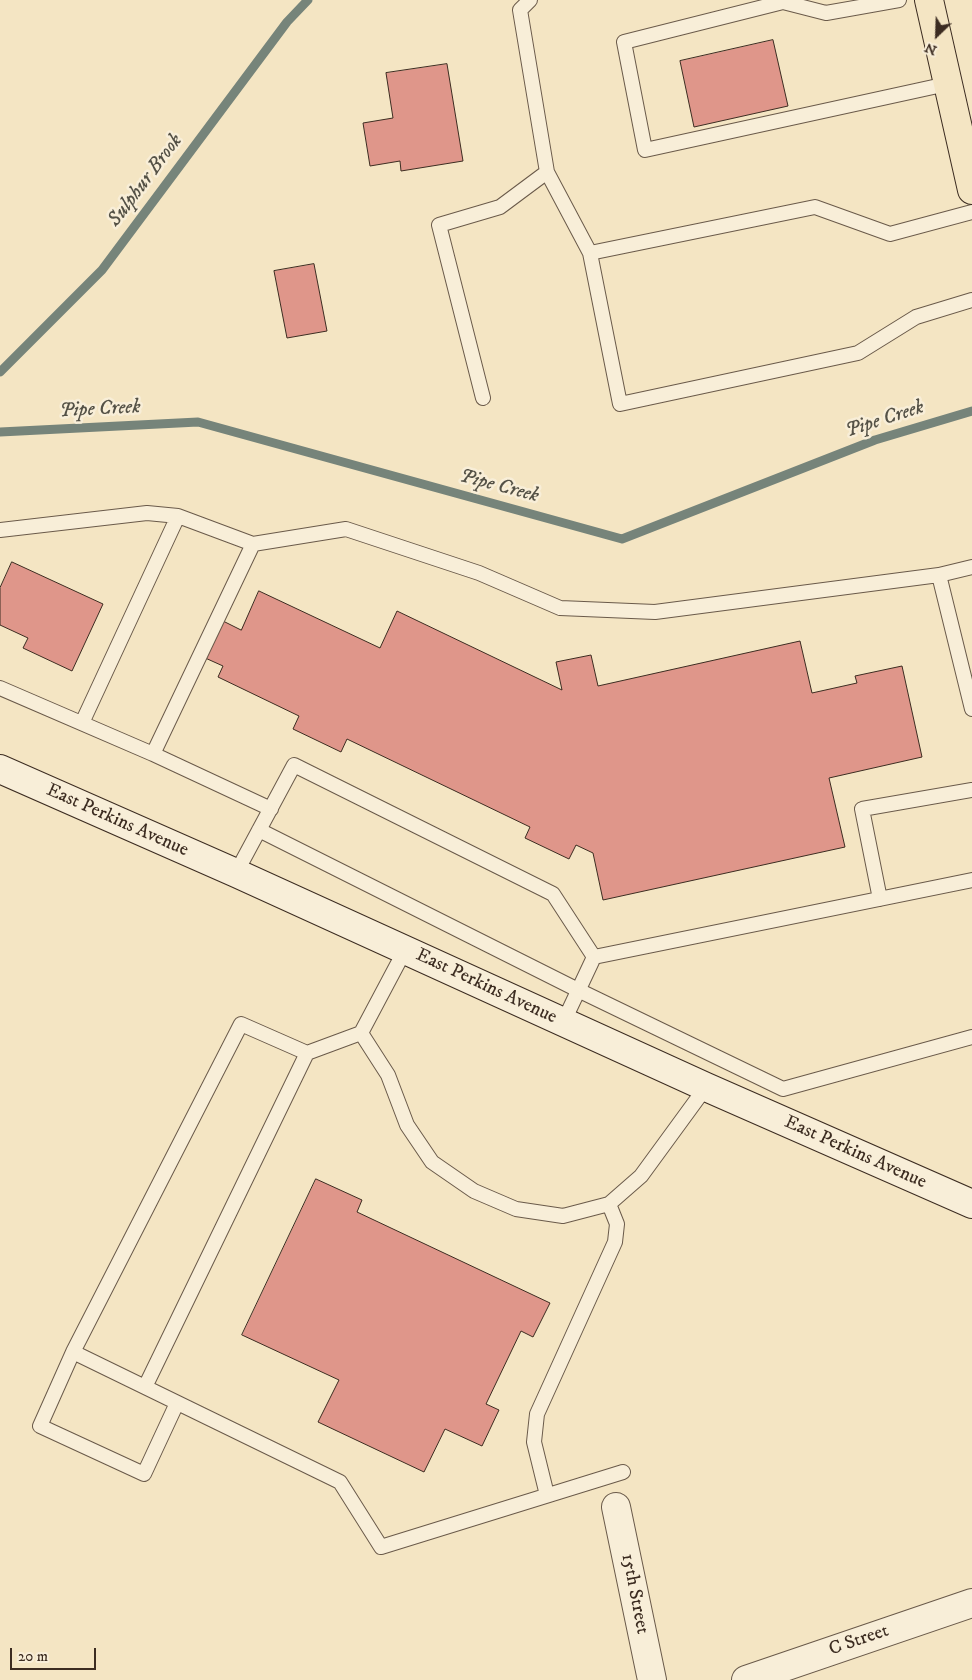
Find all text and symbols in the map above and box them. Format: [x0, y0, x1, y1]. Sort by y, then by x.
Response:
north arrow [912, 10, 962, 60]
text: N [922, 38, 940, 59]
water label: Sulphur Brook [103, 130, 189, 232]
water label: Pipe Creek [59, 396, 141, 424]
water label: Pipe Creek [843, 396, 927, 444]
water label: Pipe Creek [457, 465, 541, 509]
street label: East Perkins Avenue [42, 779, 192, 863]
street label: East Perkins Avenue [412, 944, 560, 1030]
street label: East Perkins Avenue [780, 1111, 930, 1195]
street label: 15th Street [615, 1552, 653, 1636]
street label: C Street [826, 1620, 892, 1662]
scale bar [12, 1638, 99, 1670]
text: 20 m [18, 1647, 48, 1666]

